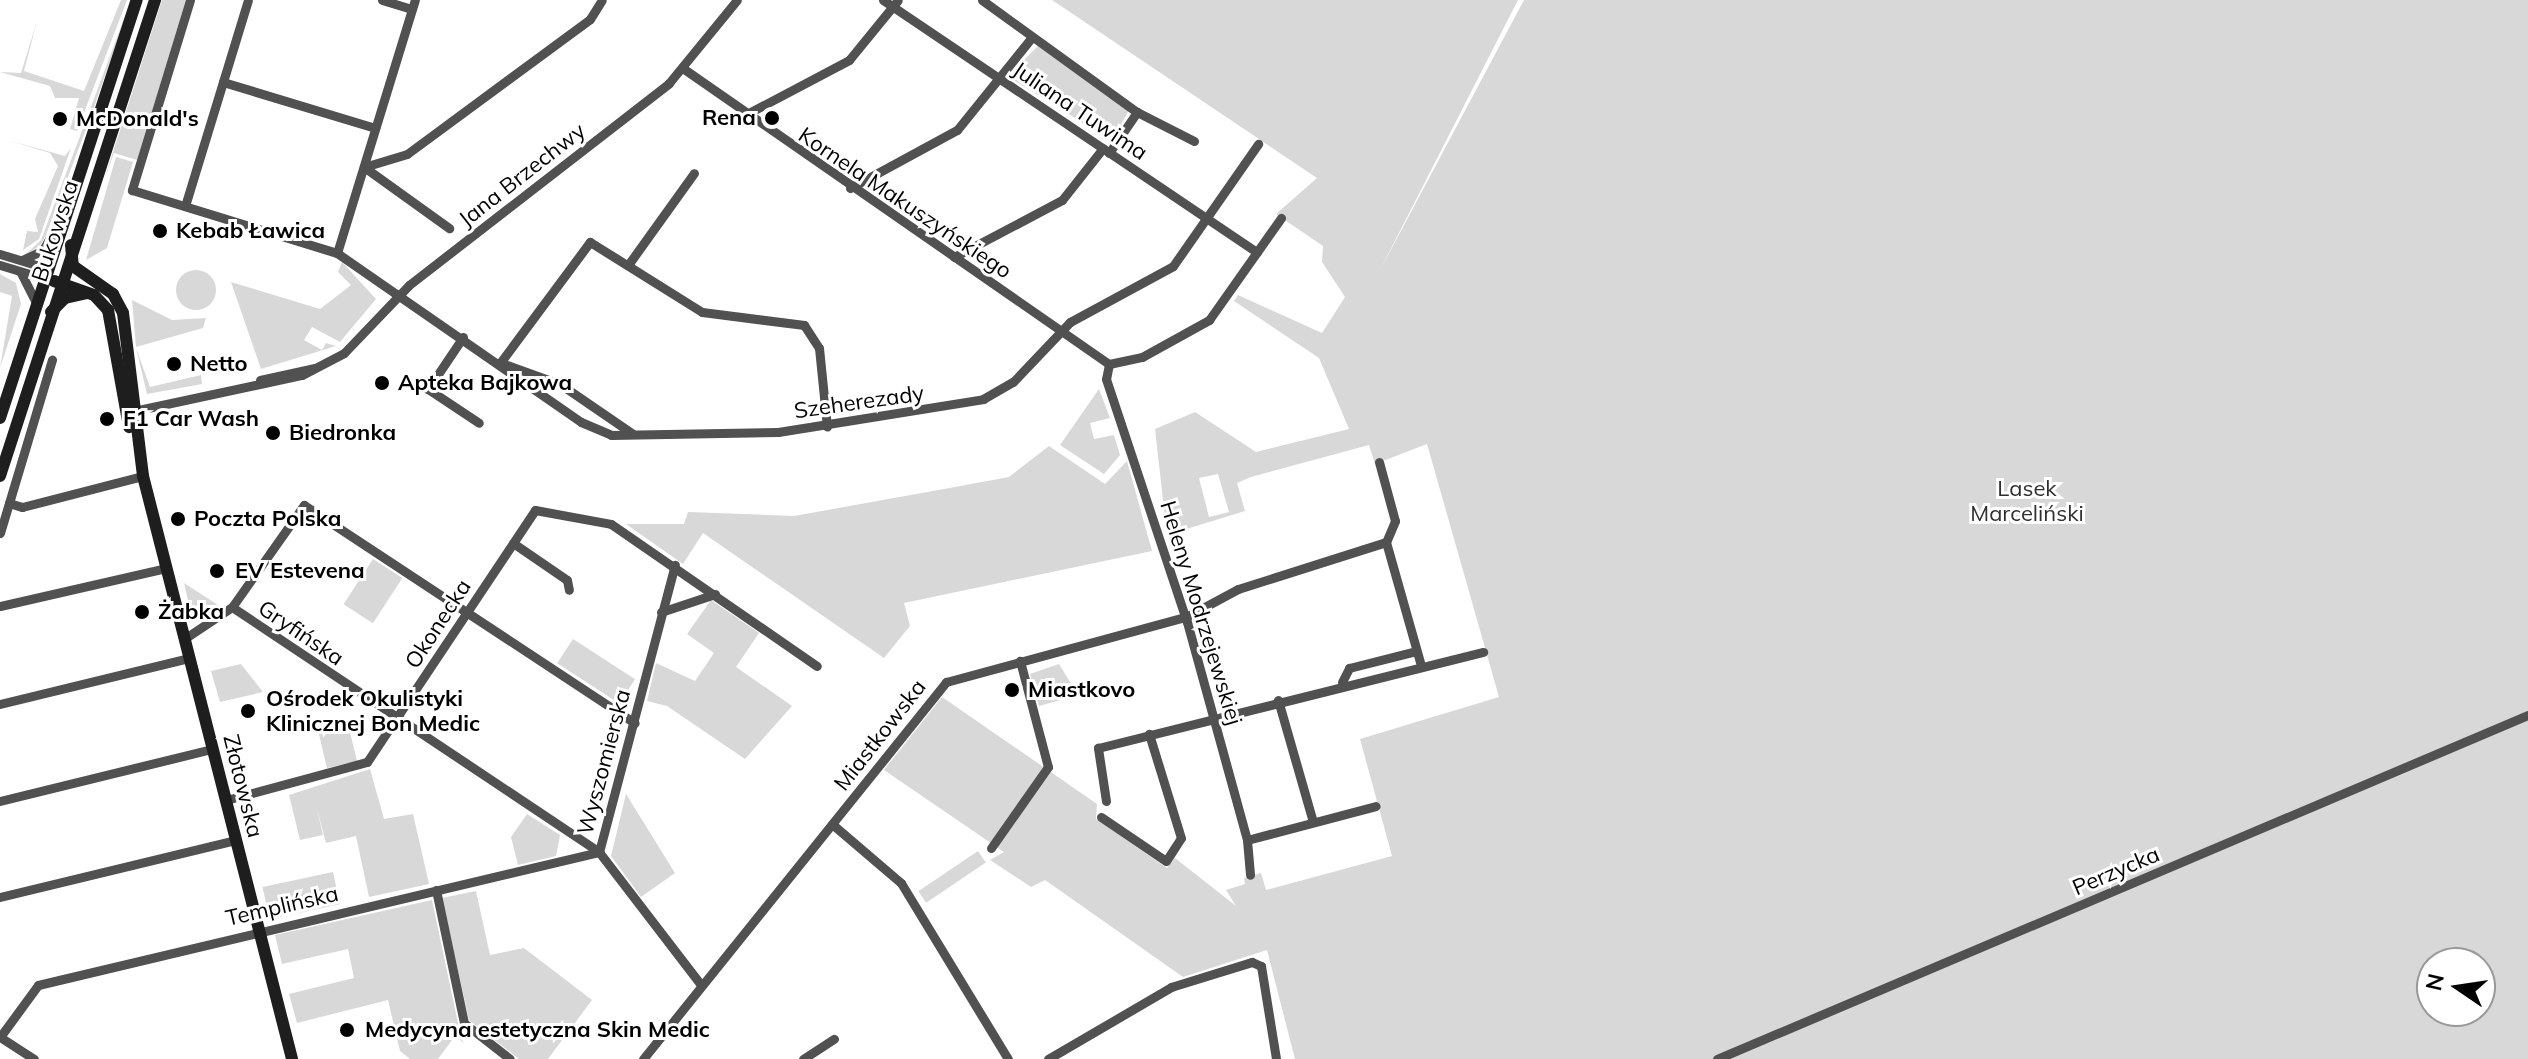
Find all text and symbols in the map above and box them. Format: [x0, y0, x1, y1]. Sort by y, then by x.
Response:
street label: Juliana Tuwima [1008, 56, 1152, 166]
place label: Rena [702, 105, 756, 131]
place label: McDonald's [76, 106, 199, 132]
marker: Rena [763, 109, 781, 127]
marker: McDonald's [51, 110, 69, 128]
street label: Jana Brzechwy [454, 117, 590, 233]
street label: Kornela Makuszyńskiego [793, 122, 1017, 284]
street label: Bukowska [26, 177, 84, 285]
place label: Kebab Ławica [176, 218, 325, 244]
marker: Kebab Ławica [151, 222, 169, 240]
place label: Netto [190, 351, 248, 377]
marker: Netto [165, 355, 183, 373]
place label: Apteka Bajkowa [398, 370, 572, 396]
marker: Apteka Bajkowa [373, 374, 391, 392]
street label: Szeherezady [792, 380, 926, 424]
place label: F1 Car Wash [123, 406, 259, 432]
marker: F1 Car Wash [98, 410, 116, 428]
place label: Biedronka [289, 420, 396, 446]
marker: Biedronka [264, 424, 282, 442]
park label: Lasek Marceliński [1970, 475, 2084, 526]
street label: Heleny Modrzejewskiej [1154, 498, 1248, 728]
place label: Poczta Polska [194, 506, 341, 532]
marker: Poczta Polska [169, 510, 187, 528]
place label: EV Estevena [235, 558, 365, 584]
marker: EV Estevena [206, 560, 228, 582]
street label: Okonecka [399, 575, 477, 673]
street label: Gryfińska [253, 595, 349, 671]
place label: Żabka [158, 599, 224, 625]
marker: Żabka [133, 603, 151, 621]
street label: Miastkowska [829, 674, 931, 796]
place label: Miastkovo [1028, 677, 1135, 703]
marker: Miastkovo [1003, 681, 1021, 699]
place label: Ośrodek Okulistyki Klinicznej Bon Medic [266, 685, 480, 736]
street label: Wyszomierska [572, 686, 636, 838]
marker: Ośrodek Okulistyki Klinicznej Bon Medic [237, 700, 259, 722]
street label: Złotowska [217, 732, 269, 840]
street label: Perzycka [2069, 841, 2163, 901]
street label: Templińska [223, 880, 341, 932]
north arrow [2416, 947, 2496, 1027]
text: N [2419, 971, 2450, 993]
place label: Medycyna estetyczna Skin Medic [365, 1017, 710, 1043]
marker: Medycyna estetyczna Skin Medic [336, 1019, 358, 1041]

